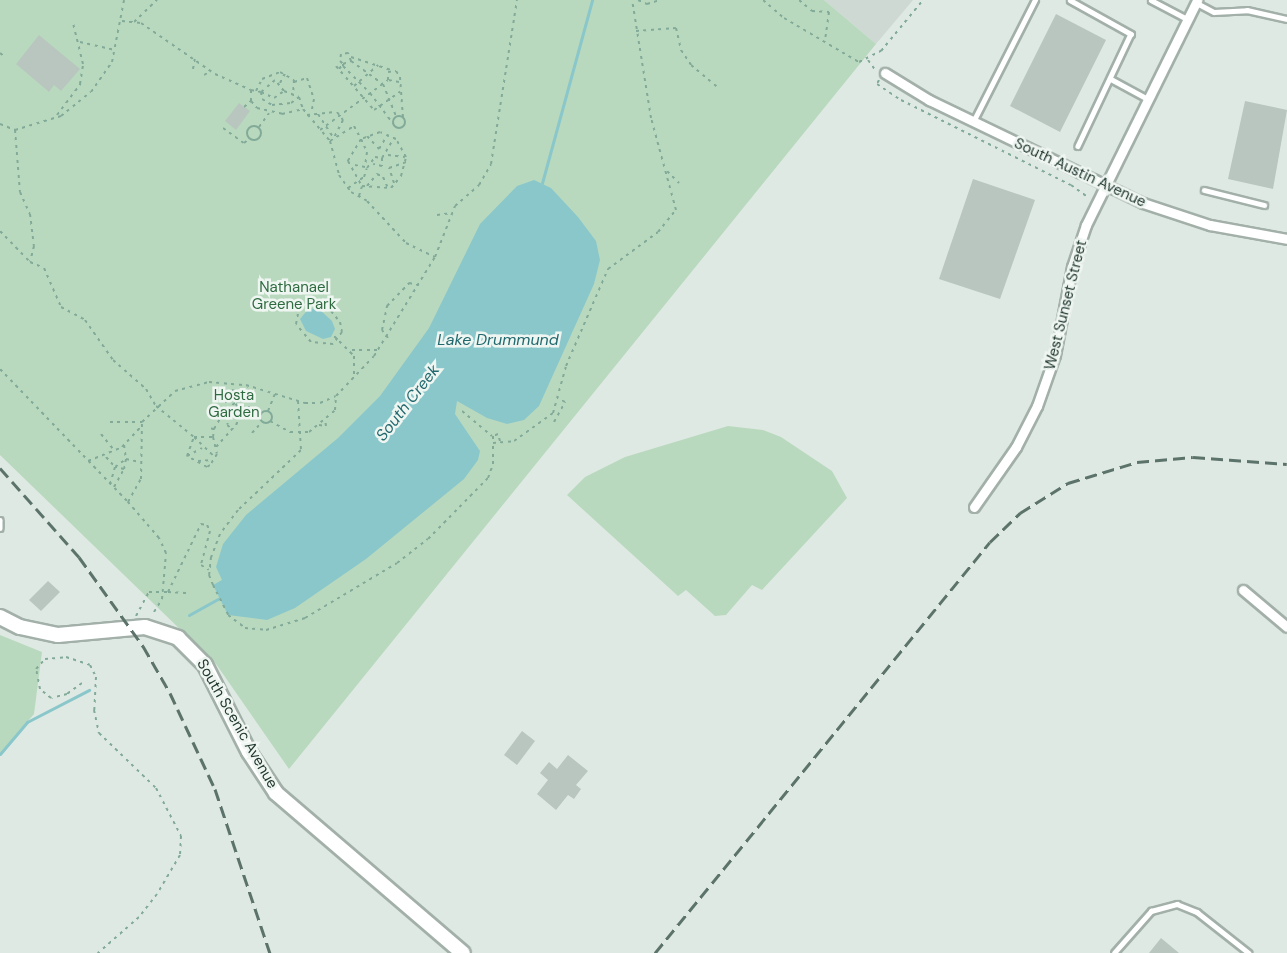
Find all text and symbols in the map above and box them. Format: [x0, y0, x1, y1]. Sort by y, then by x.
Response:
street label: South Austin Avenue [1011, 135, 1149, 211]
street label: West Sunset Street [1041, 238, 1091, 372]
park label: Nathanael Greene Park [252, 278, 336, 313]
water label: Lake Drummund [437, 330, 559, 350]
water label: South Creek [372, 361, 444, 445]
park label: Hosta Garden [208, 386, 260, 421]
street label: South Scenic Avenue [193, 656, 281, 792]

